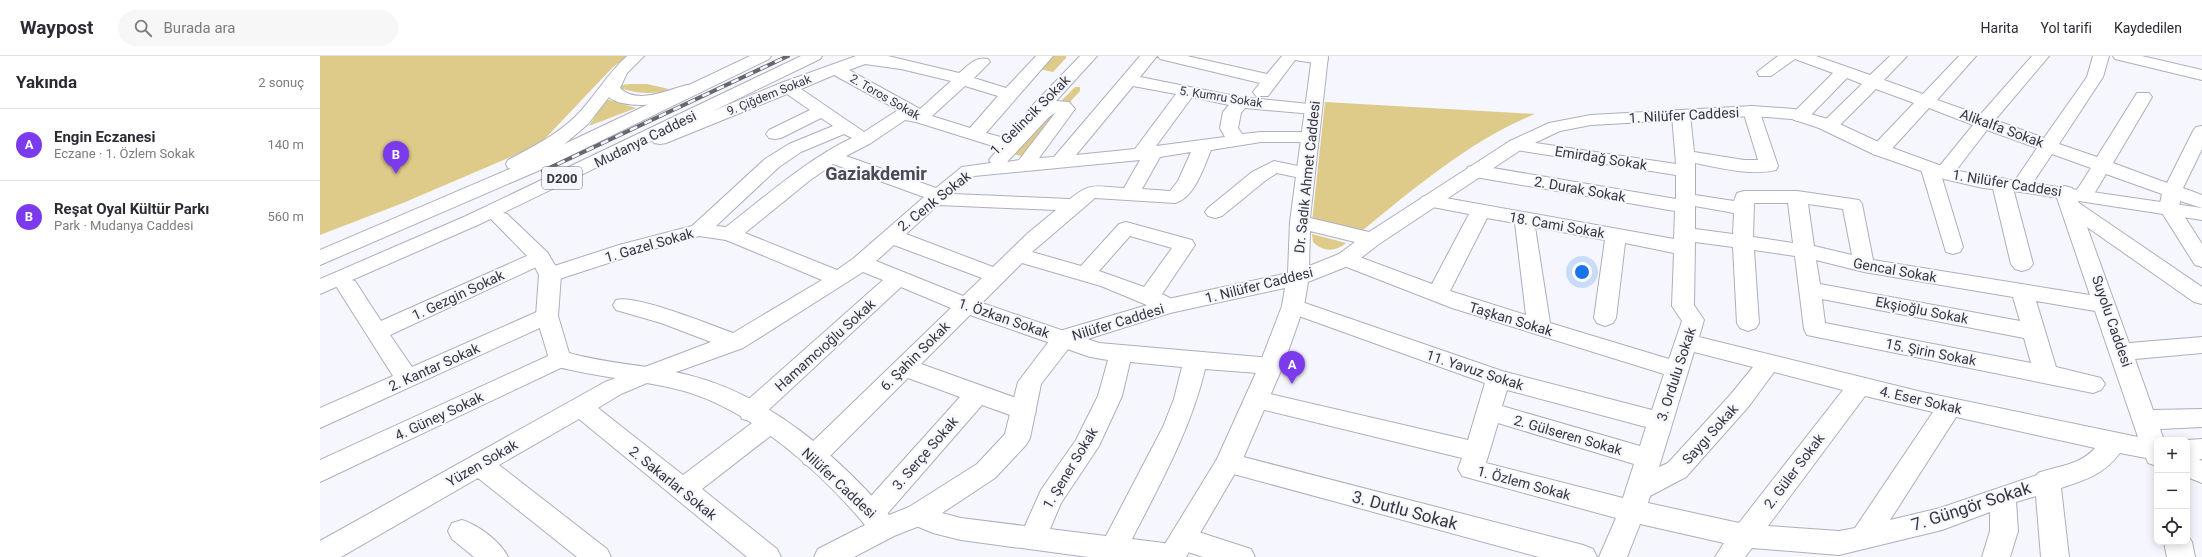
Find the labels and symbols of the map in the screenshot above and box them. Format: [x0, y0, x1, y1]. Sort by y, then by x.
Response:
street label: 9. Çiğdem Sokak [725, 71, 814, 118]
street label: 2. Toros Sokak [847, 71, 923, 123]
street label: 1. Gelincik Sokak [987, 71, 1074, 158]
street label: 5. Kumru Sokak [1179, 84, 1264, 111]
street label: Dr. Sadık Ahmet Caddesi [1291, 100, 1323, 254]
street label: 1. Nilüfer Caddesi [1628, 104, 1740, 126]
street label: Alikalfa Sokak [1958, 105, 2047, 151]
street label: Mudanya Caddesi [591, 107, 699, 171]
pin: B [383, 141, 409, 174]
street label: Emirdağ Sokak [1554, 143, 1649, 173]
district label: Gaziakdemir [825, 163, 927, 184]
street label: 1. Nilüfer Caddesi [1951, 166, 2063, 200]
road number: D200 [542, 167, 582, 189]
street label: 2. Cenk Sokak [894, 167, 974, 234]
street label: 2. Durak Sokak [1533, 173, 1628, 205]
street label: 18. Cami Sokak [1508, 209, 1607, 241]
street label: 1. Gazel Sokak [603, 224, 696, 265]
street label: Gencal Sokak [1852, 255, 1939, 285]
your location [1572, 262, 1592, 282]
street label: 1. Nilüfer Caddesi [1203, 264, 1315, 306]
street label: 1. Gezgin Sokak [410, 266, 507, 323]
street label: Suyolu Caddesi [2089, 273, 2135, 369]
street label: Ekşioğlu Sokak [1874, 293, 1971, 327]
street label: Hamamcıoğlu Sokak [772, 295, 879, 394]
street label: 1. Özkan Sokak [956, 295, 1053, 341]
street label: Taşkan Sokak [1467, 299, 1556, 340]
street label: Nilüfer Caddesi [1070, 300, 1166, 344]
street label: 6. Şahin Sokak [877, 317, 954, 394]
street label: 3. Ordulu Sokak [1653, 324, 1699, 423]
street label: 15. Şirin Sokak [1884, 335, 1979, 369]
street label: 2. Kantar Sokak [386, 339, 483, 394]
street label: 11. Yavuz Sokak [1424, 347, 1527, 394]
pin: A [1279, 351, 1305, 384]
street label: 4. Eser Sokak [1878, 383, 1965, 417]
street label: 4. Güney Sokak [392, 388, 486, 443]
street label: Saygı Sokak [1679, 400, 1742, 467]
street label: 3. Serçe Sokak [889, 412, 962, 493]
street label: 2. Gülseren Sokak [1512, 412, 1625, 458]
street label: 1. Şener Sokak [1039, 424, 1101, 512]
street label: 2. Güler Sokak [1761, 430, 1828, 512]
street label: Yüzen Sokak [444, 436, 521, 490]
street label: 2. Sakarlar Sokak [626, 443, 721, 524]
street label: Nilüfer Caddesi [799, 445, 879, 521]
street label: 1. Özlem Sokak [1475, 463, 1573, 503]
street label: 7. Güngör Sokak [1909, 477, 2033, 535]
street label: 3. Dutlu Sokak [1350, 486, 1460, 534]

